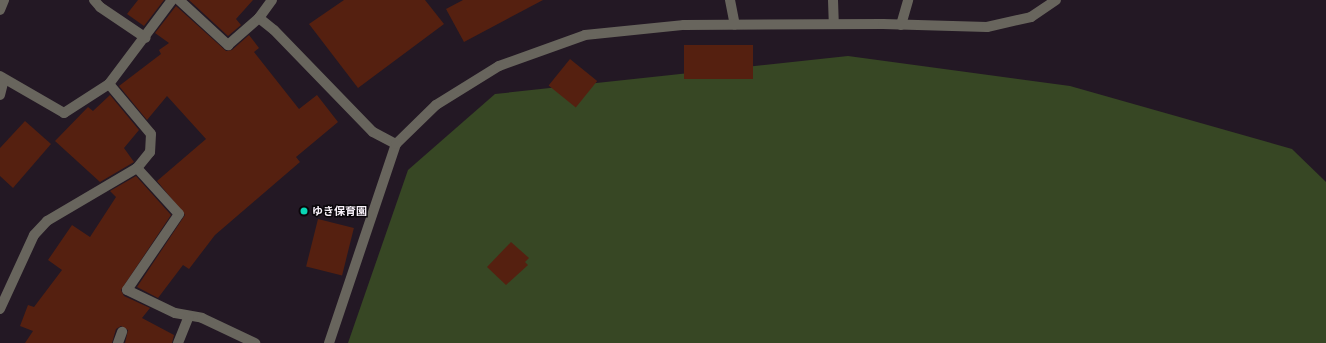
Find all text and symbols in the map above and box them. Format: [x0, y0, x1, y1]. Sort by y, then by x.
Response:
place label: ゆき保育園 [312, 204, 367, 218]
marker: ゆき保育園 [299, 206, 309, 216]

